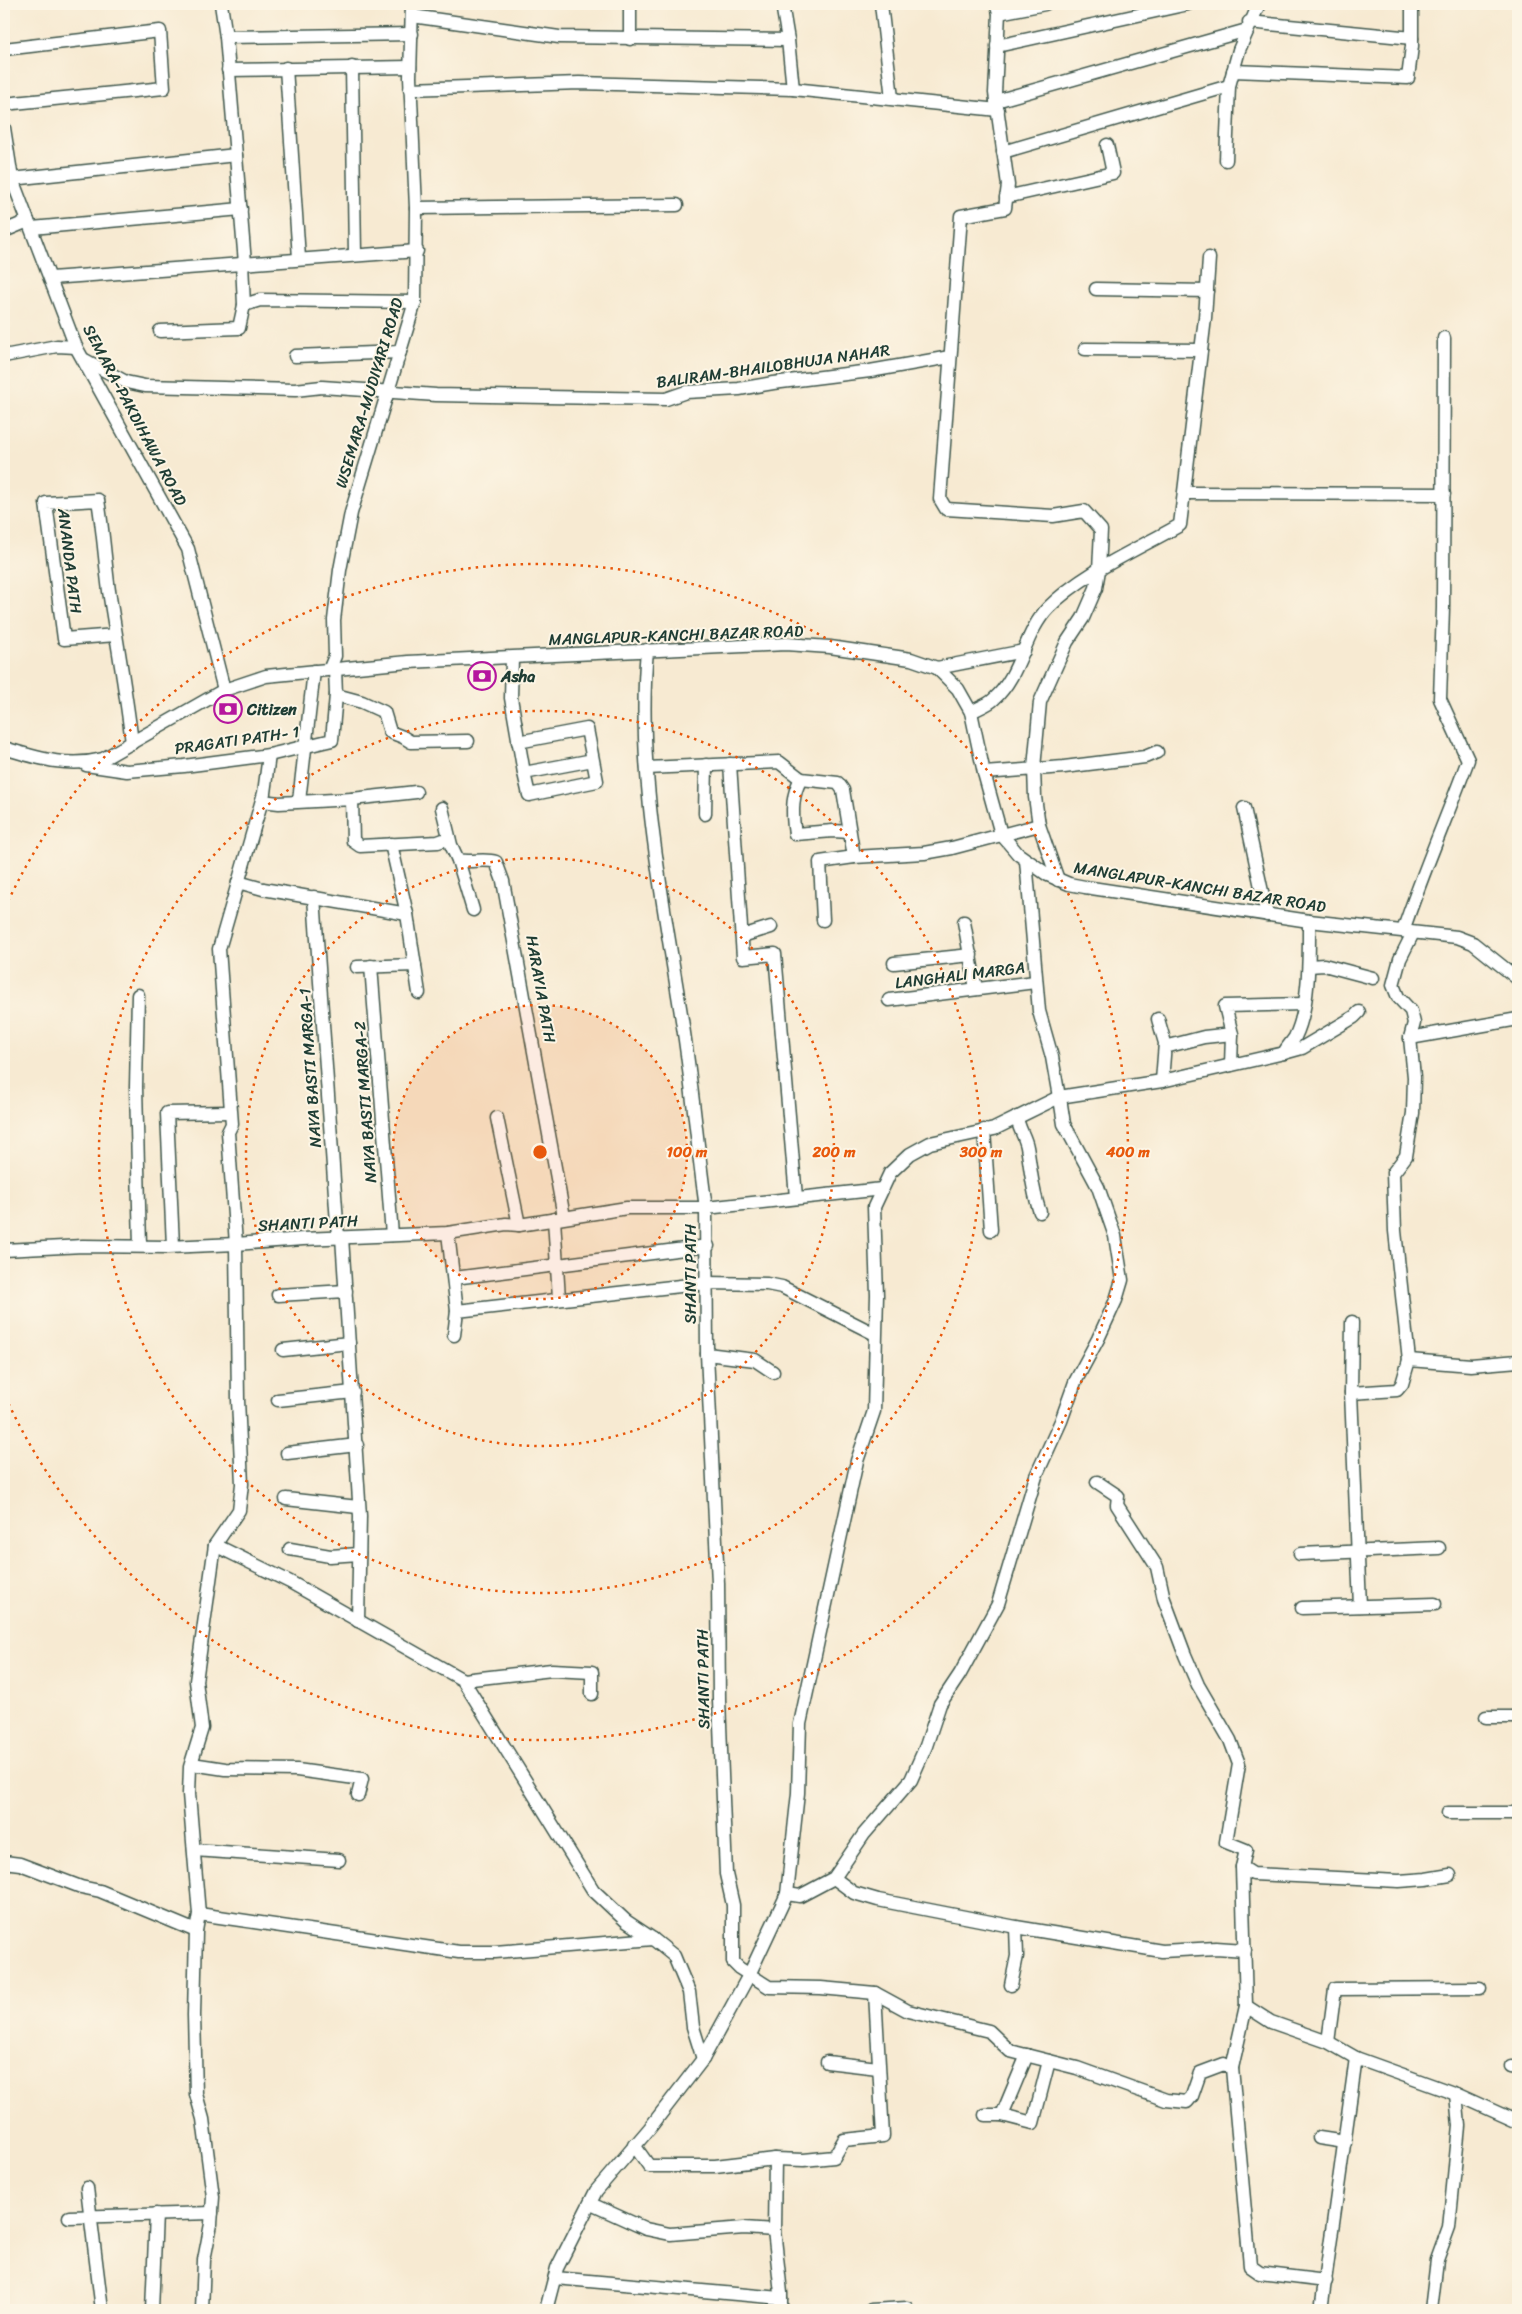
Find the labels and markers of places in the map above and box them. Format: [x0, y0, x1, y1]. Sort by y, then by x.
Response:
bank icon: Asha [467, 661, 497, 691]
place label: Asha [500, 662, 535, 691]
bank icon: Citizen [213, 694, 243, 724]
place label: Citizen [246, 695, 297, 724]
centre of rings [531, 1143, 549, 1161]

